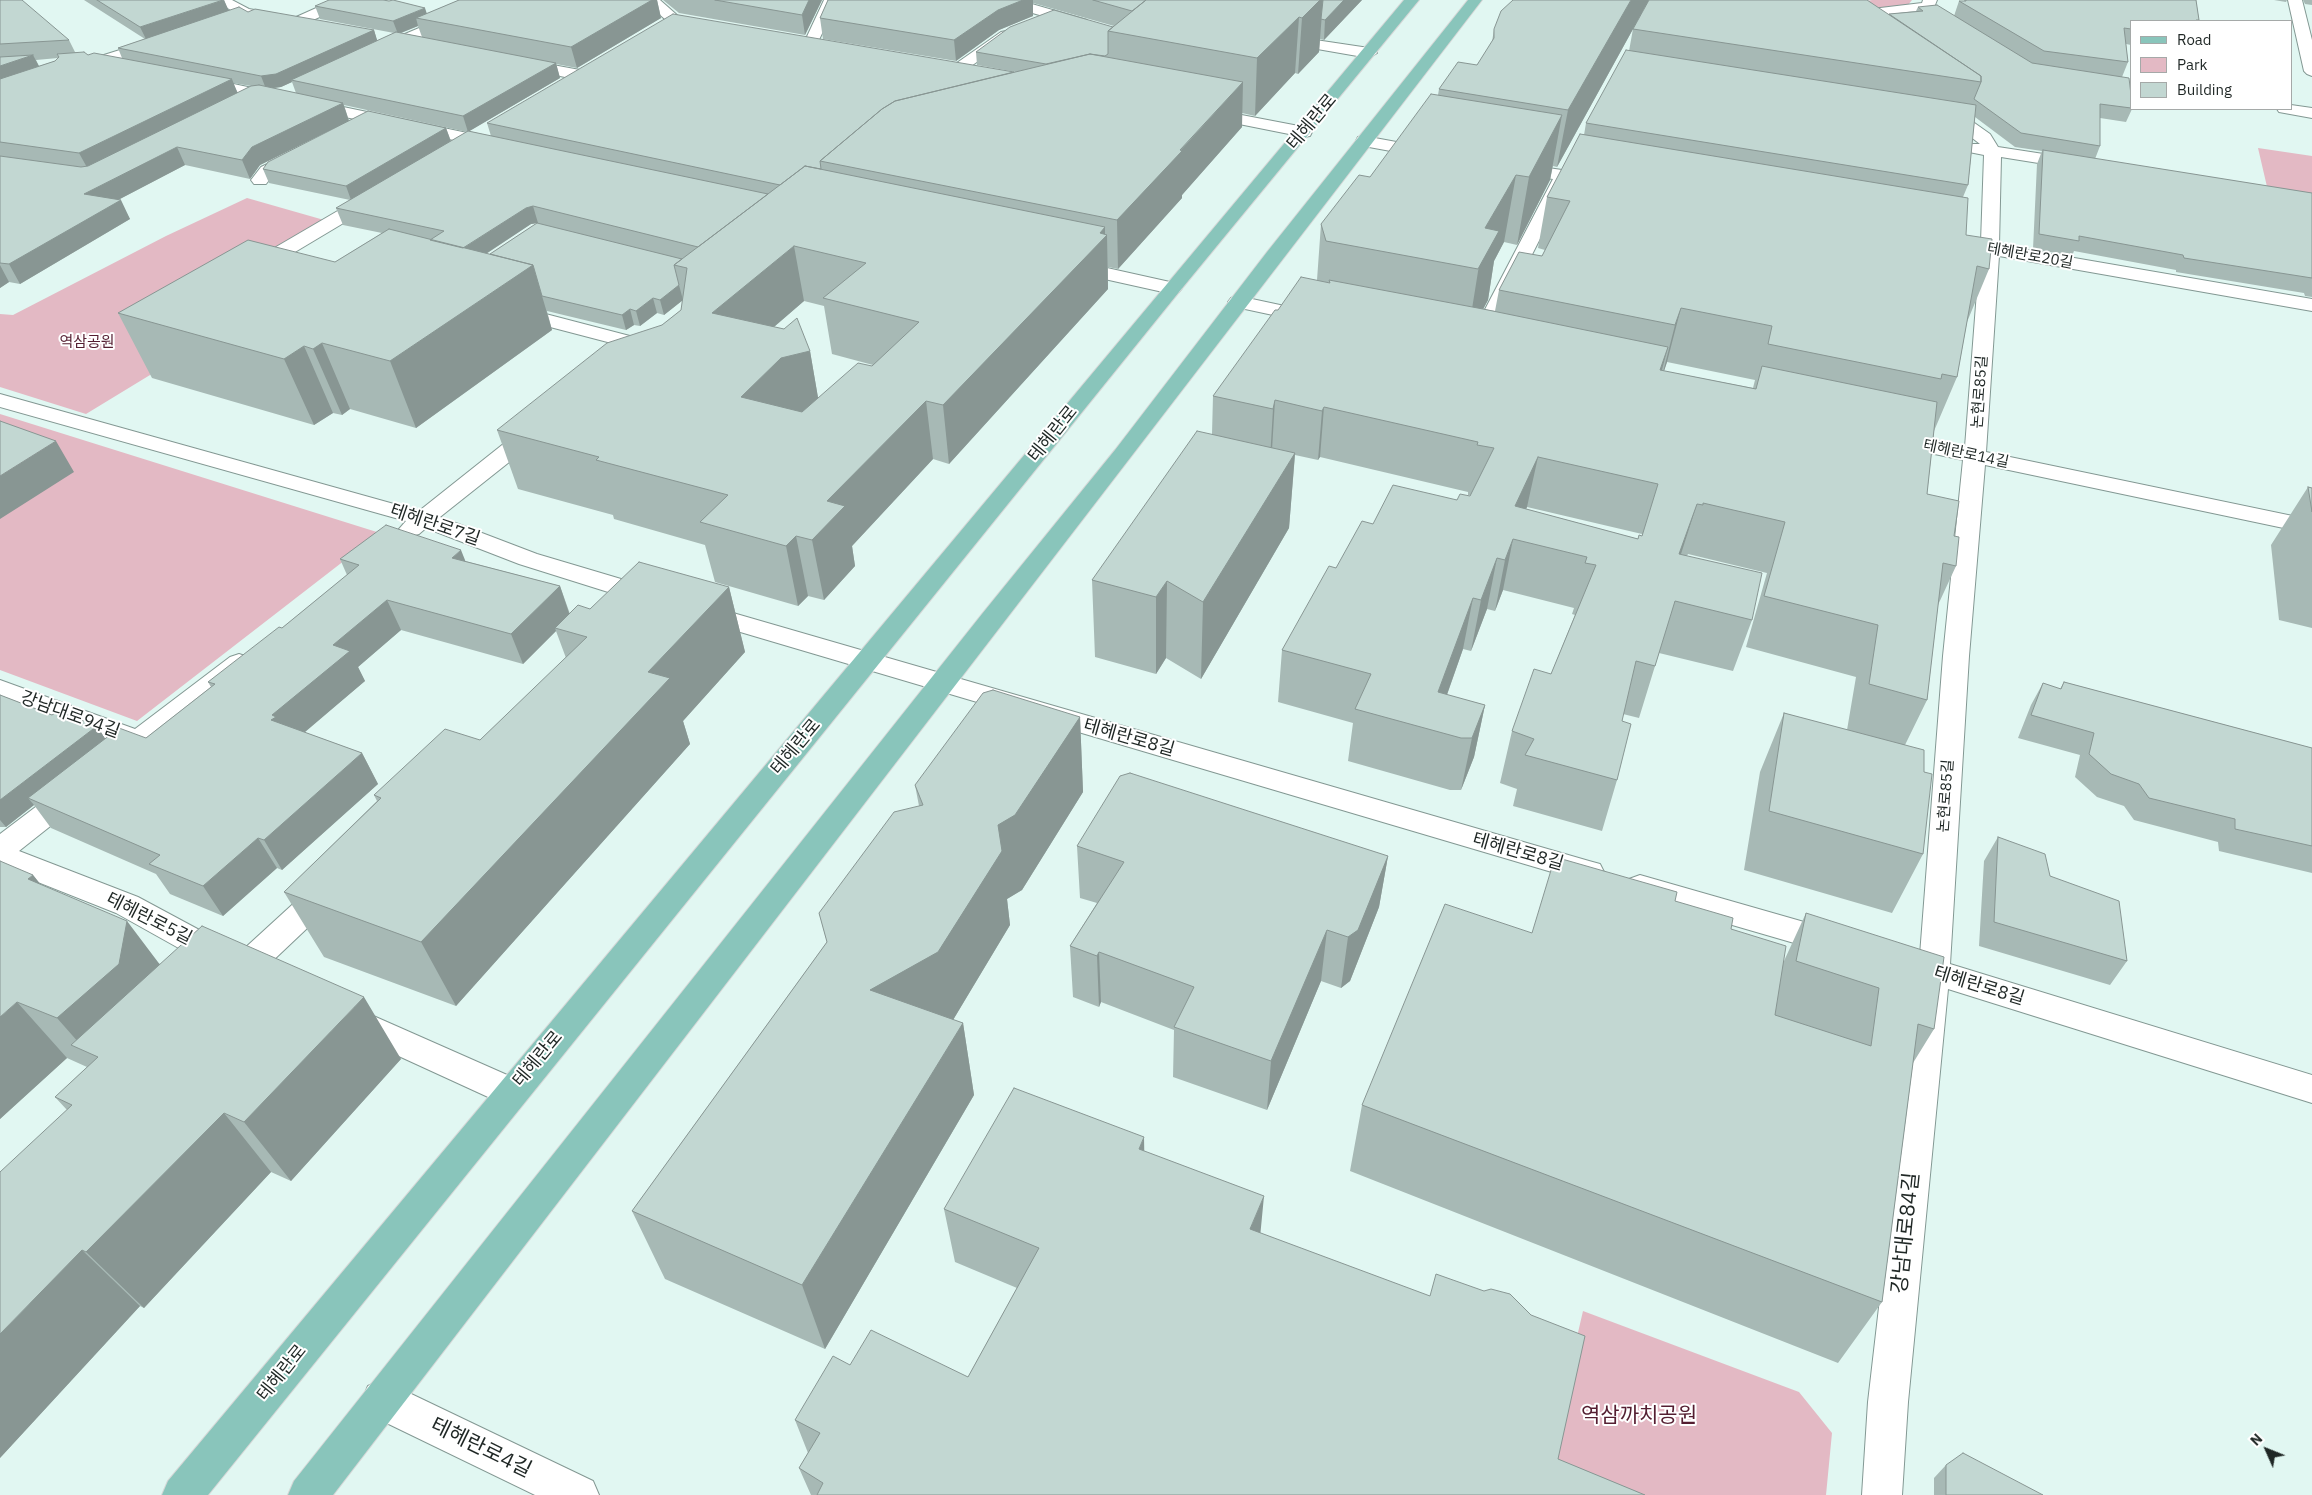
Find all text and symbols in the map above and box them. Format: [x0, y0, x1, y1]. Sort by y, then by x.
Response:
legend [2130, 20, 2292, 110]
text: Road [2177, 30, 2212, 49]
text: Park [2177, 55, 2207, 74]
text: Building [2177, 80, 2232, 99]
street label: 테헤란로 [1282, 90, 1342, 154]
street label: 테헤란로20길 [1986, 240, 2074, 272]
park label: 역삼공원 [59, 334, 115, 352]
street label: 논현로85길 [1968, 355, 1992, 429]
street label: 테헤란로 [1024, 401, 1082, 467]
street label: 테헤란로14길 [1922, 436, 2010, 472]
street label: 테헤란로7길 [387, 500, 483, 550]
street label: 강남대로94길 [17, 687, 123, 743]
street label: 테헤란로 [766, 715, 826, 779]
street label: 테헤란로8길 [1081, 715, 1177, 761]
street label: 논현로85길 [1934, 759, 1958, 833]
street label: 테헤란로8길 [1470, 829, 1566, 875]
street label: 테헤란로5길 [102, 888, 196, 950]
street label: 테헤란로8길 [1931, 962, 2027, 1010]
street label: 테헤란로 [508, 1027, 568, 1091]
street label: 강남대로84길 [1887, 1171, 1925, 1295]
street label: 테헤란로 [253, 1340, 311, 1406]
park label: 역삼까치공원 [1581, 1403, 1697, 1429]
street label: 테헤란로4길 [426, 1413, 536, 1483]
north arrow [2242, 1425, 2292, 1475]
text: N [2246, 1430, 2266, 1449]

